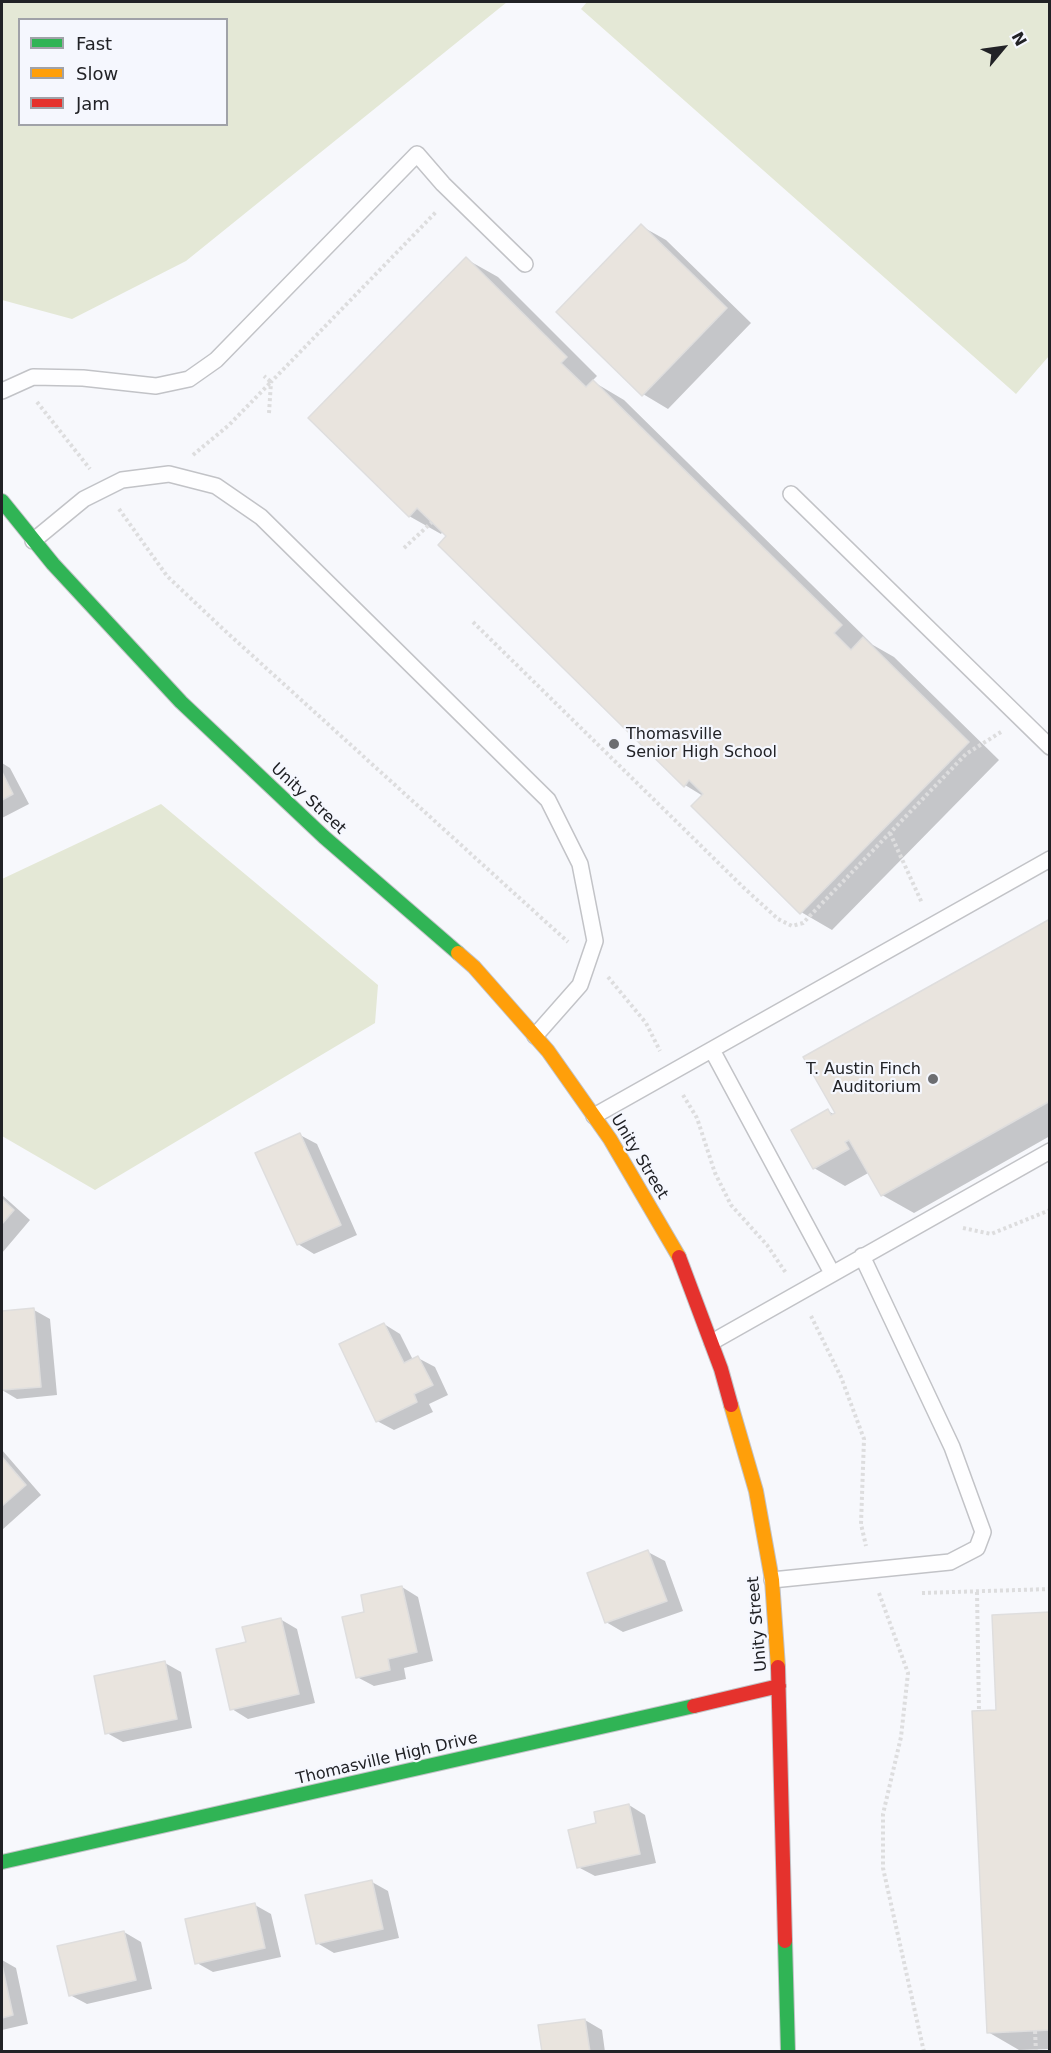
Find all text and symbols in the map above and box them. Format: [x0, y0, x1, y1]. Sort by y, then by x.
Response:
legend [18, 18, 228, 126]
north arrow [973, 18, 1033, 78]
text: N [1008, 29, 1031, 49]
text: Fast [76, 33, 112, 54]
text: Slow [76, 63, 118, 84]
text: Jam [76, 93, 110, 114]
place label: Thomasville Senior High School [626, 725, 777, 763]
marker: Thomasville Senior High School [607, 737, 621, 751]
street label: Unity Street [266, 759, 350, 839]
place label: T. Austin Finch Auditorium [806, 1060, 921, 1098]
marker: T. Austin Finch Auditorium [926, 1072, 940, 1086]
street label: Unity Street [606, 1111, 672, 1203]
street label: Unity Street [744, 1575, 772, 1673]
street label: Thomasville High Drive [294, 1729, 480, 1789]

